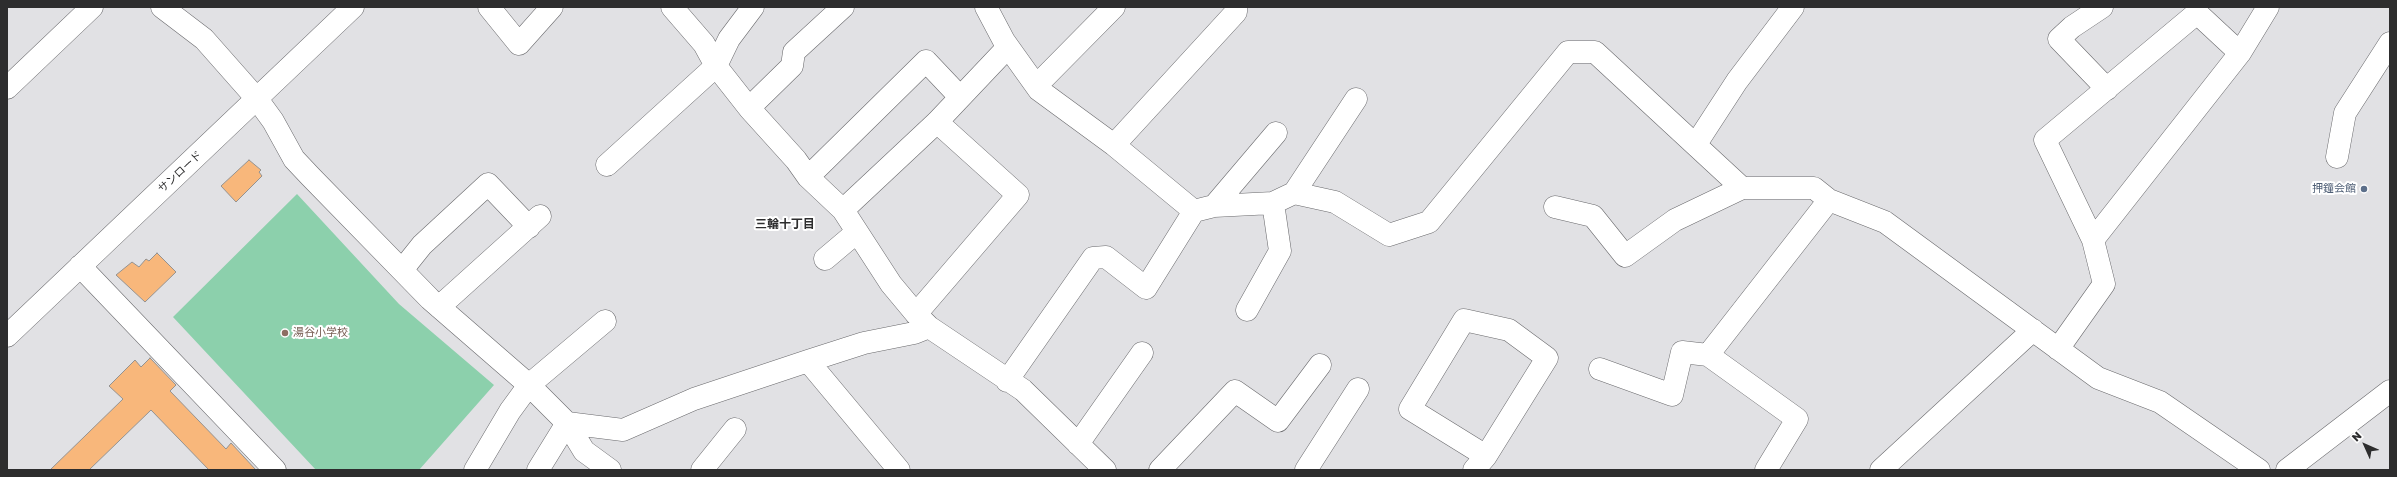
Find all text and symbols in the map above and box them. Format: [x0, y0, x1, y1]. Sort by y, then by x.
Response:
street label: サンロード [155, 148, 205, 196]
place label: 押鐘会館 [2312, 182, 2356, 196]
marker: 押鐘会館 [2359, 184, 2369, 194]
district label: 三輪十丁目 [755, 217, 815, 231]
place label: 湯谷小学校 [293, 326, 348, 340]
marker: 湯谷小学校 [280, 328, 290, 338]
north arrow [2345, 425, 2385, 465]
text: N [2349, 429, 2364, 444]

